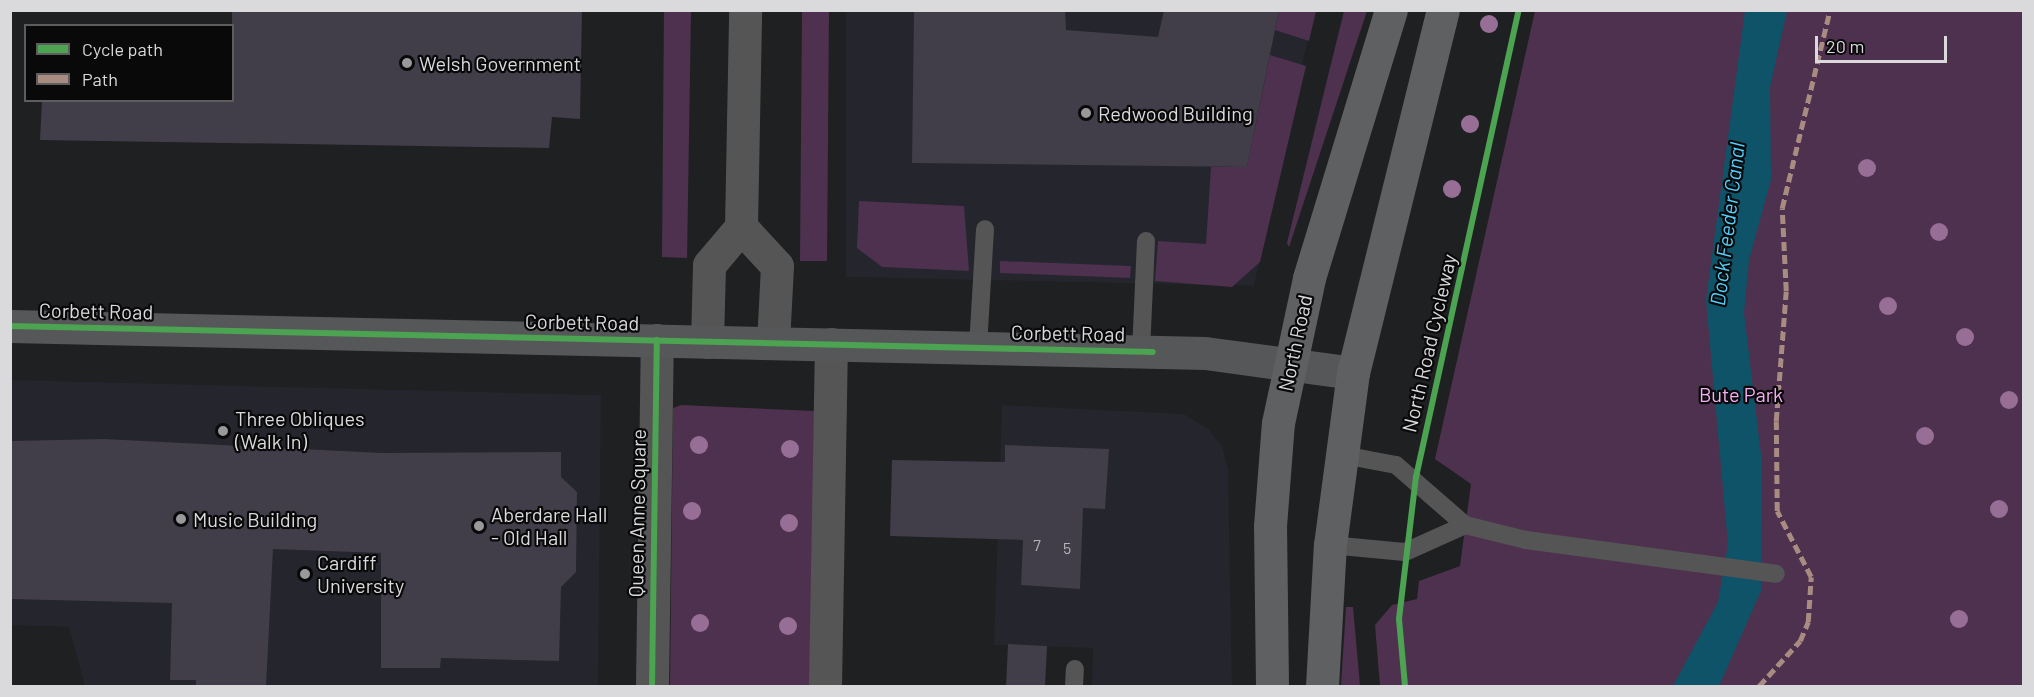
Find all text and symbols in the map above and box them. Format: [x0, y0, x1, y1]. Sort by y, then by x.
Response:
legend [24, 24, 234, 102]
scale bar [1818, 24, 1950, 62]
text: 20 m [1826, 35, 1864, 57]
text: Cycle path [82, 38, 163, 60]
place label: Welsh Government [419, 51, 581, 75]
marker: Welsh Government [400, 56, 414, 70]
text: Path [82, 68, 118, 90]
place label: Redwood Building [1098, 101, 1253, 125]
marker: Redwood Building [1079, 106, 1093, 120]
water label: Dock Feeder Canal [1704, 141, 1750, 307]
street label: North Road Cycleway [1397, 252, 1461, 434]
street label: North Road [1273, 292, 1317, 394]
street label: Corbett Road [39, 298, 153, 324]
street label: Corbett Road [525, 309, 639, 335]
street label: Corbett Road [1011, 320, 1125, 346]
park label: Bute Park [1699, 382, 1783, 406]
place label: Three Obliques (Walk In) [235, 407, 365, 454]
marker: Three Obliques (Walk In) [216, 424, 230, 438]
street label: Queen Anne Square [624, 429, 650, 597]
place label: Aberdare Hall - Old Hall [491, 502, 607, 549]
place label: Music Building [193, 507, 317, 531]
marker: Music Building [174, 512, 188, 526]
marker: Aberdare Hall - Old Hall [472, 519, 486, 533]
house number: 7 [1033, 535, 1041, 555]
house number: 5 [1063, 538, 1071, 558]
place label: Cardiff University [317, 550, 404, 597]
marker: Cardiff University [298, 567, 312, 581]

